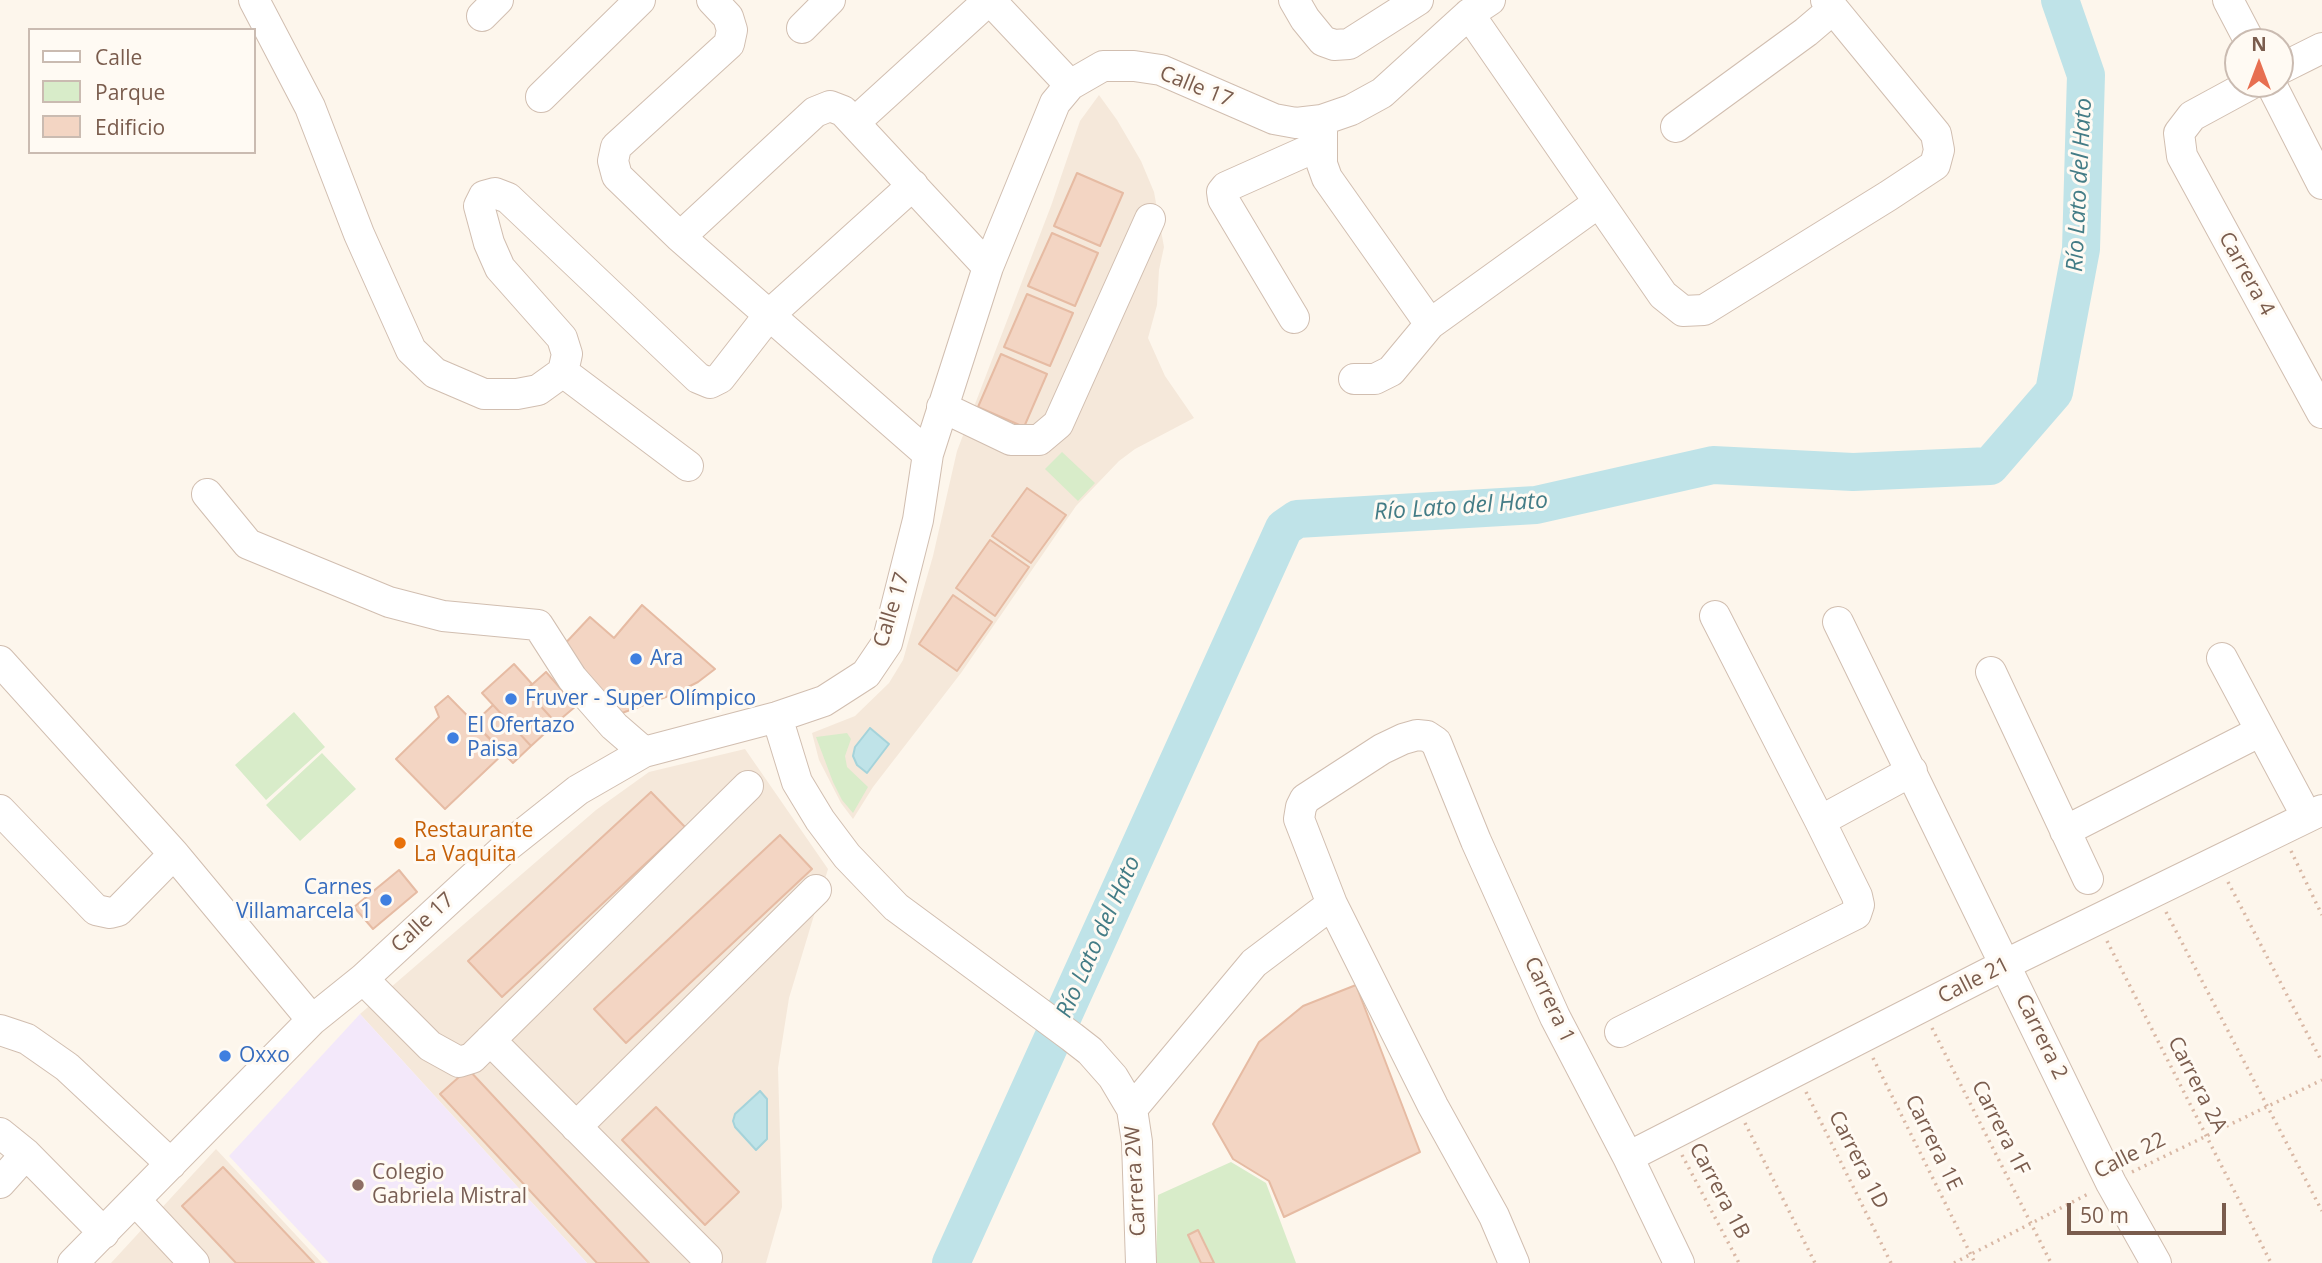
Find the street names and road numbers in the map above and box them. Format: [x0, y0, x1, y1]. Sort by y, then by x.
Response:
street label: Calle 17 [1156, 61, 1236, 113]
street label: Carrera 4 [2213, 228, 2279, 320]
street label: Calle 17 [869, 570, 915, 650]
street label: Calle 17 [386, 888, 460, 958]
street label: Calle 21 [1934, 952, 2014, 1010]
street label: Carrera 1 [1518, 953, 1580, 1047]
street label: Carrera 2 [2010, 990, 2072, 1084]
street label: Carrera 2A [2162, 1033, 2232, 1137]
street label: Carrera 1F [1966, 1077, 2034, 1179]
street label: Carrera 1E [1899, 1091, 1967, 1195]
street label: Carrera 1D [1823, 1107, 1893, 1213]
street label: Carrera 2W [1121, 1125, 1151, 1237]
street label: Calle 22 [2090, 1127, 2170, 1185]
street label: Carrera 1B [1683, 1139, 1755, 1243]

